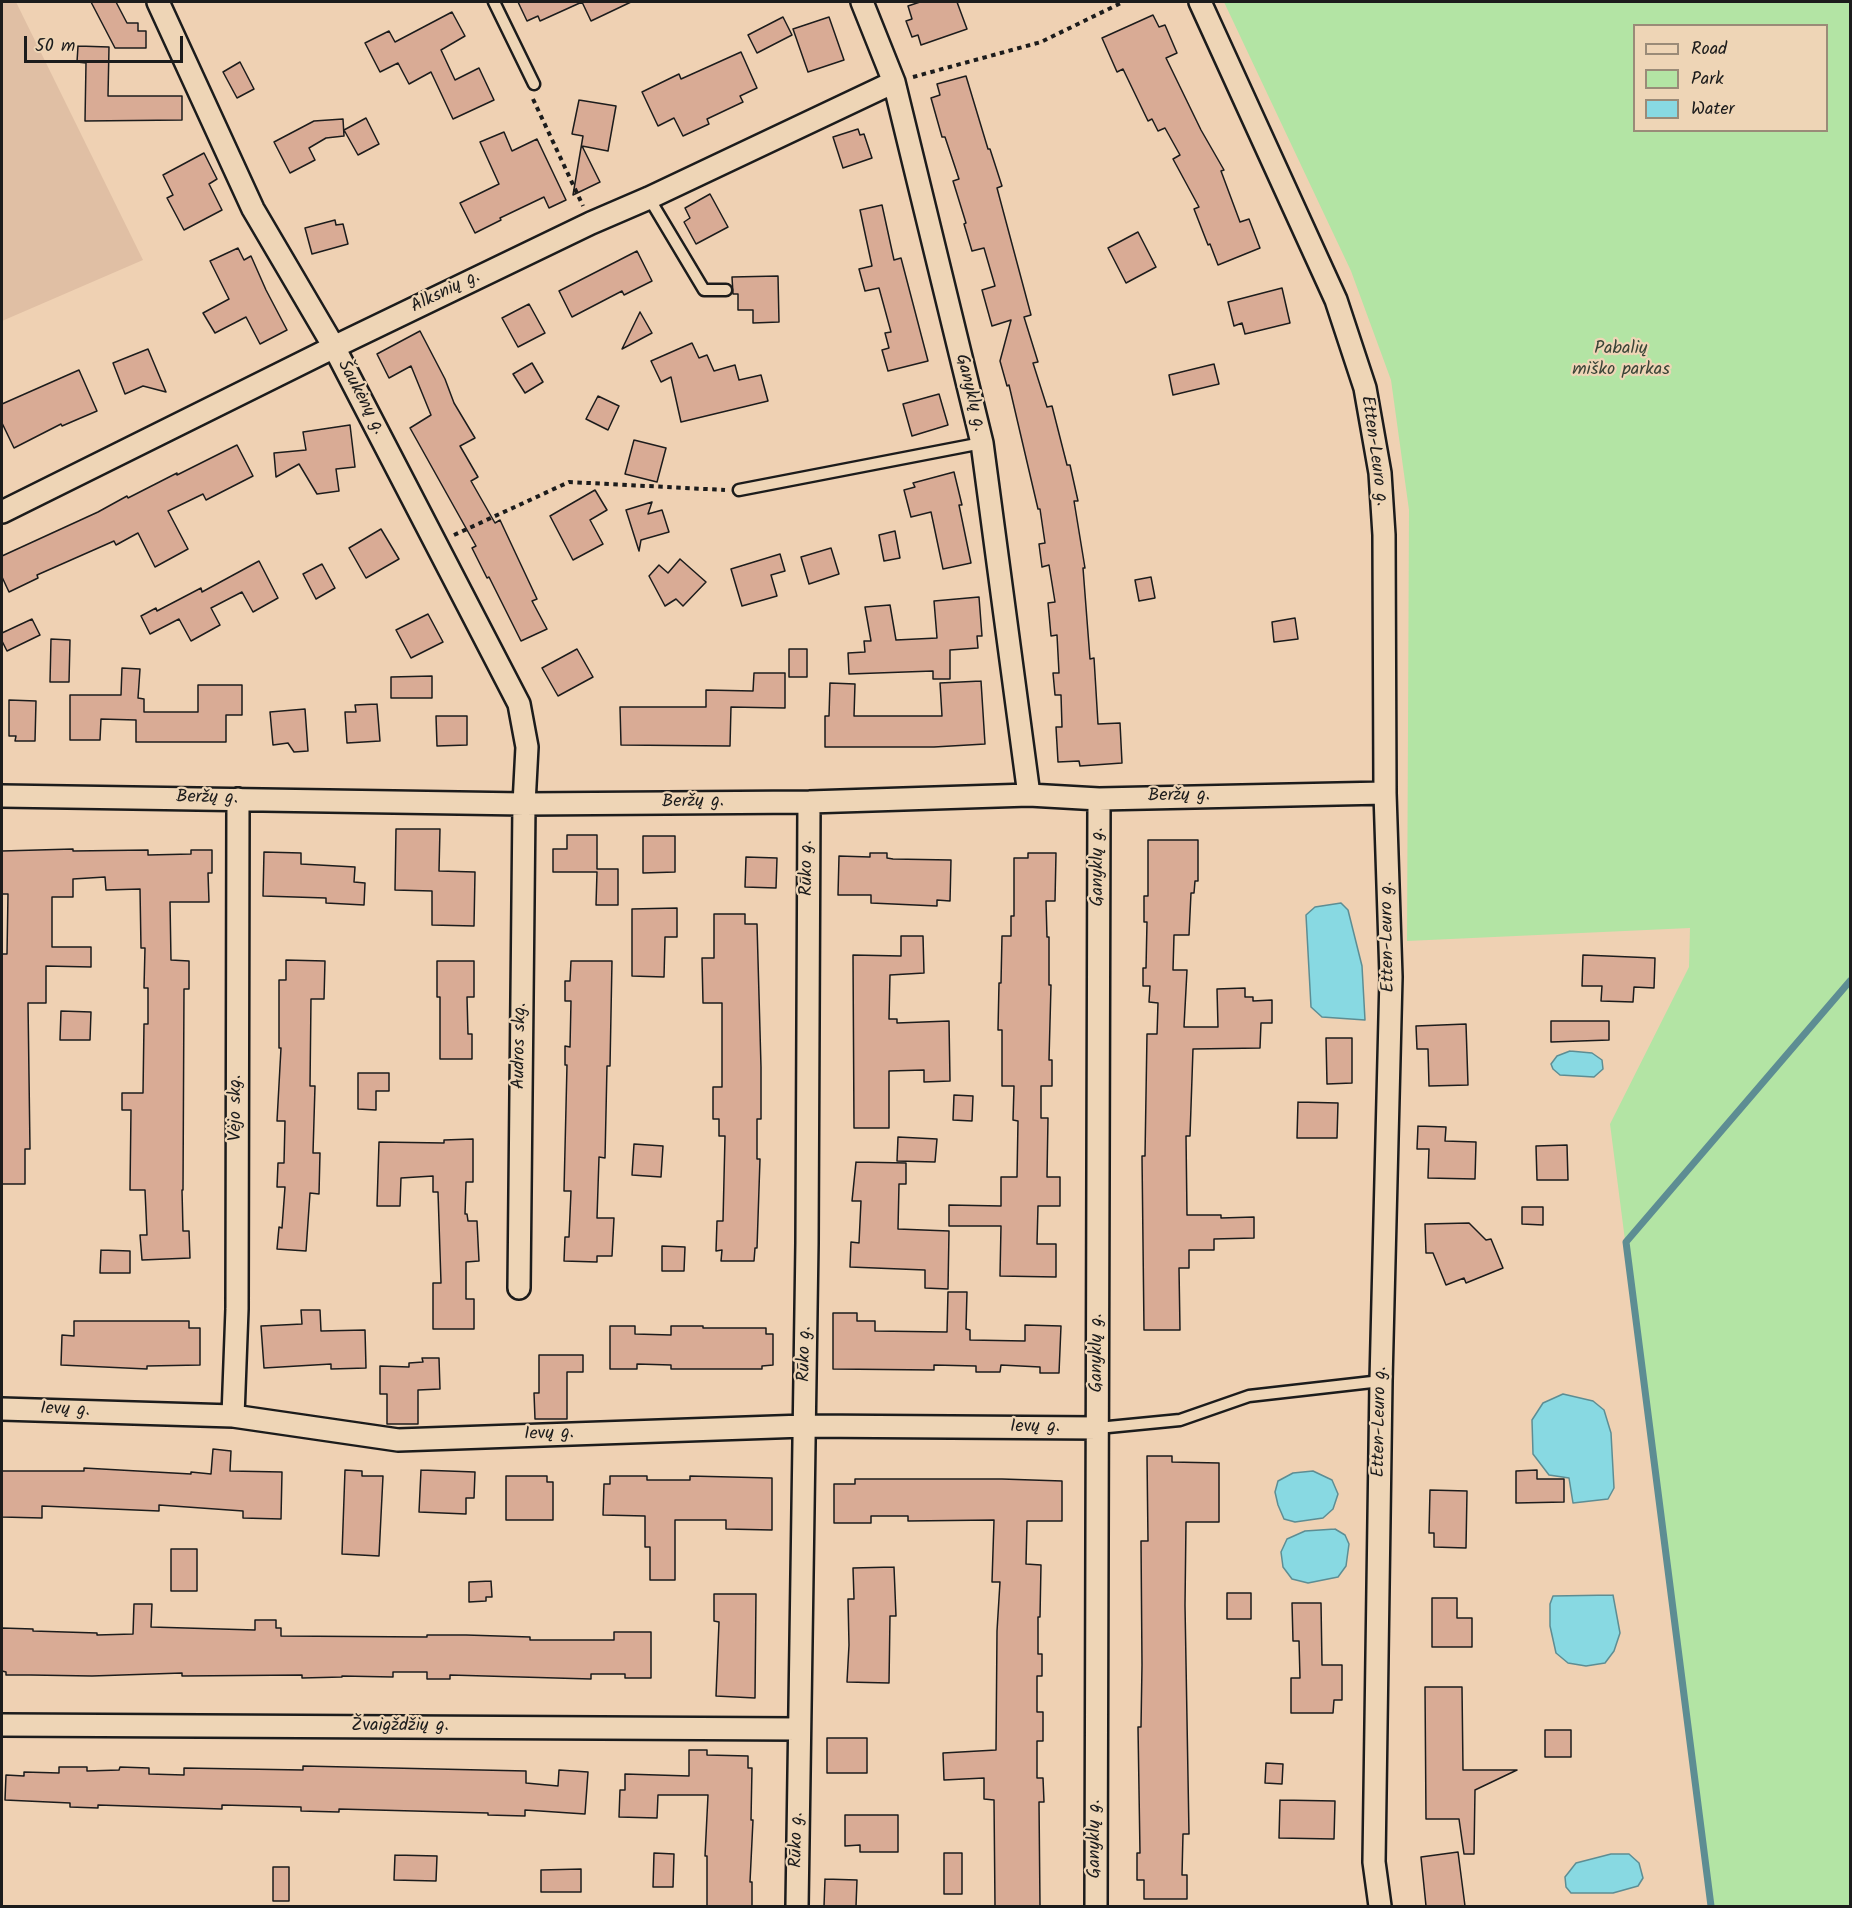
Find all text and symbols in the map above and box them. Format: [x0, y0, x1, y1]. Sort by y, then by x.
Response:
scale bar [27, 24, 186, 62]
legend [1633, 24, 1828, 132]
text: 50 m [35, 32, 75, 61]
text: Road [1691, 35, 1727, 64]
text: Park [1691, 65, 1724, 94]
text: Water [1691, 95, 1735, 124]
street label: Alksnių g. [408, 267, 484, 319]
park label: Pabalių miško parkas [1572, 339, 1670, 382]
street label: Ganyklų g. [949, 352, 989, 434]
street label: Šaukėnų g. [331, 357, 389, 439]
street label: Etten-Leuro g. [1355, 394, 1391, 508]
street label: Beržų g. [1148, 786, 1210, 808]
street label: Beržų g. [176, 788, 238, 810]
street label: Beržų g. [662, 792, 724, 814]
street label: Ganyklų g. [1088, 828, 1110, 906]
street label: Rūko g. [797, 840, 819, 896]
street label: Etten-Leuro g. [1377, 881, 1401, 993]
street label: Audros skg. [509, 1003, 533, 1089]
street label: Vėjo skg. [226, 1075, 248, 1141]
street label: Ganyklų g. [1087, 1314, 1109, 1392]
street label: Rūko g. [795, 1326, 817, 1382]
street label: Etten-Leuro g. [1369, 1366, 1393, 1478]
street label: Ievų g. [40, 1399, 90, 1423]
street label: Ievų g. [1010, 1417, 1060, 1439]
street label: Ievų g. [524, 1423, 574, 1447]
street label: Žvaigždžių g. [351, 1716, 449, 1738]
street label: Ganyklų g. [1085, 1800, 1107, 1878]
street label: Rūko g. [787, 1812, 809, 1868]

